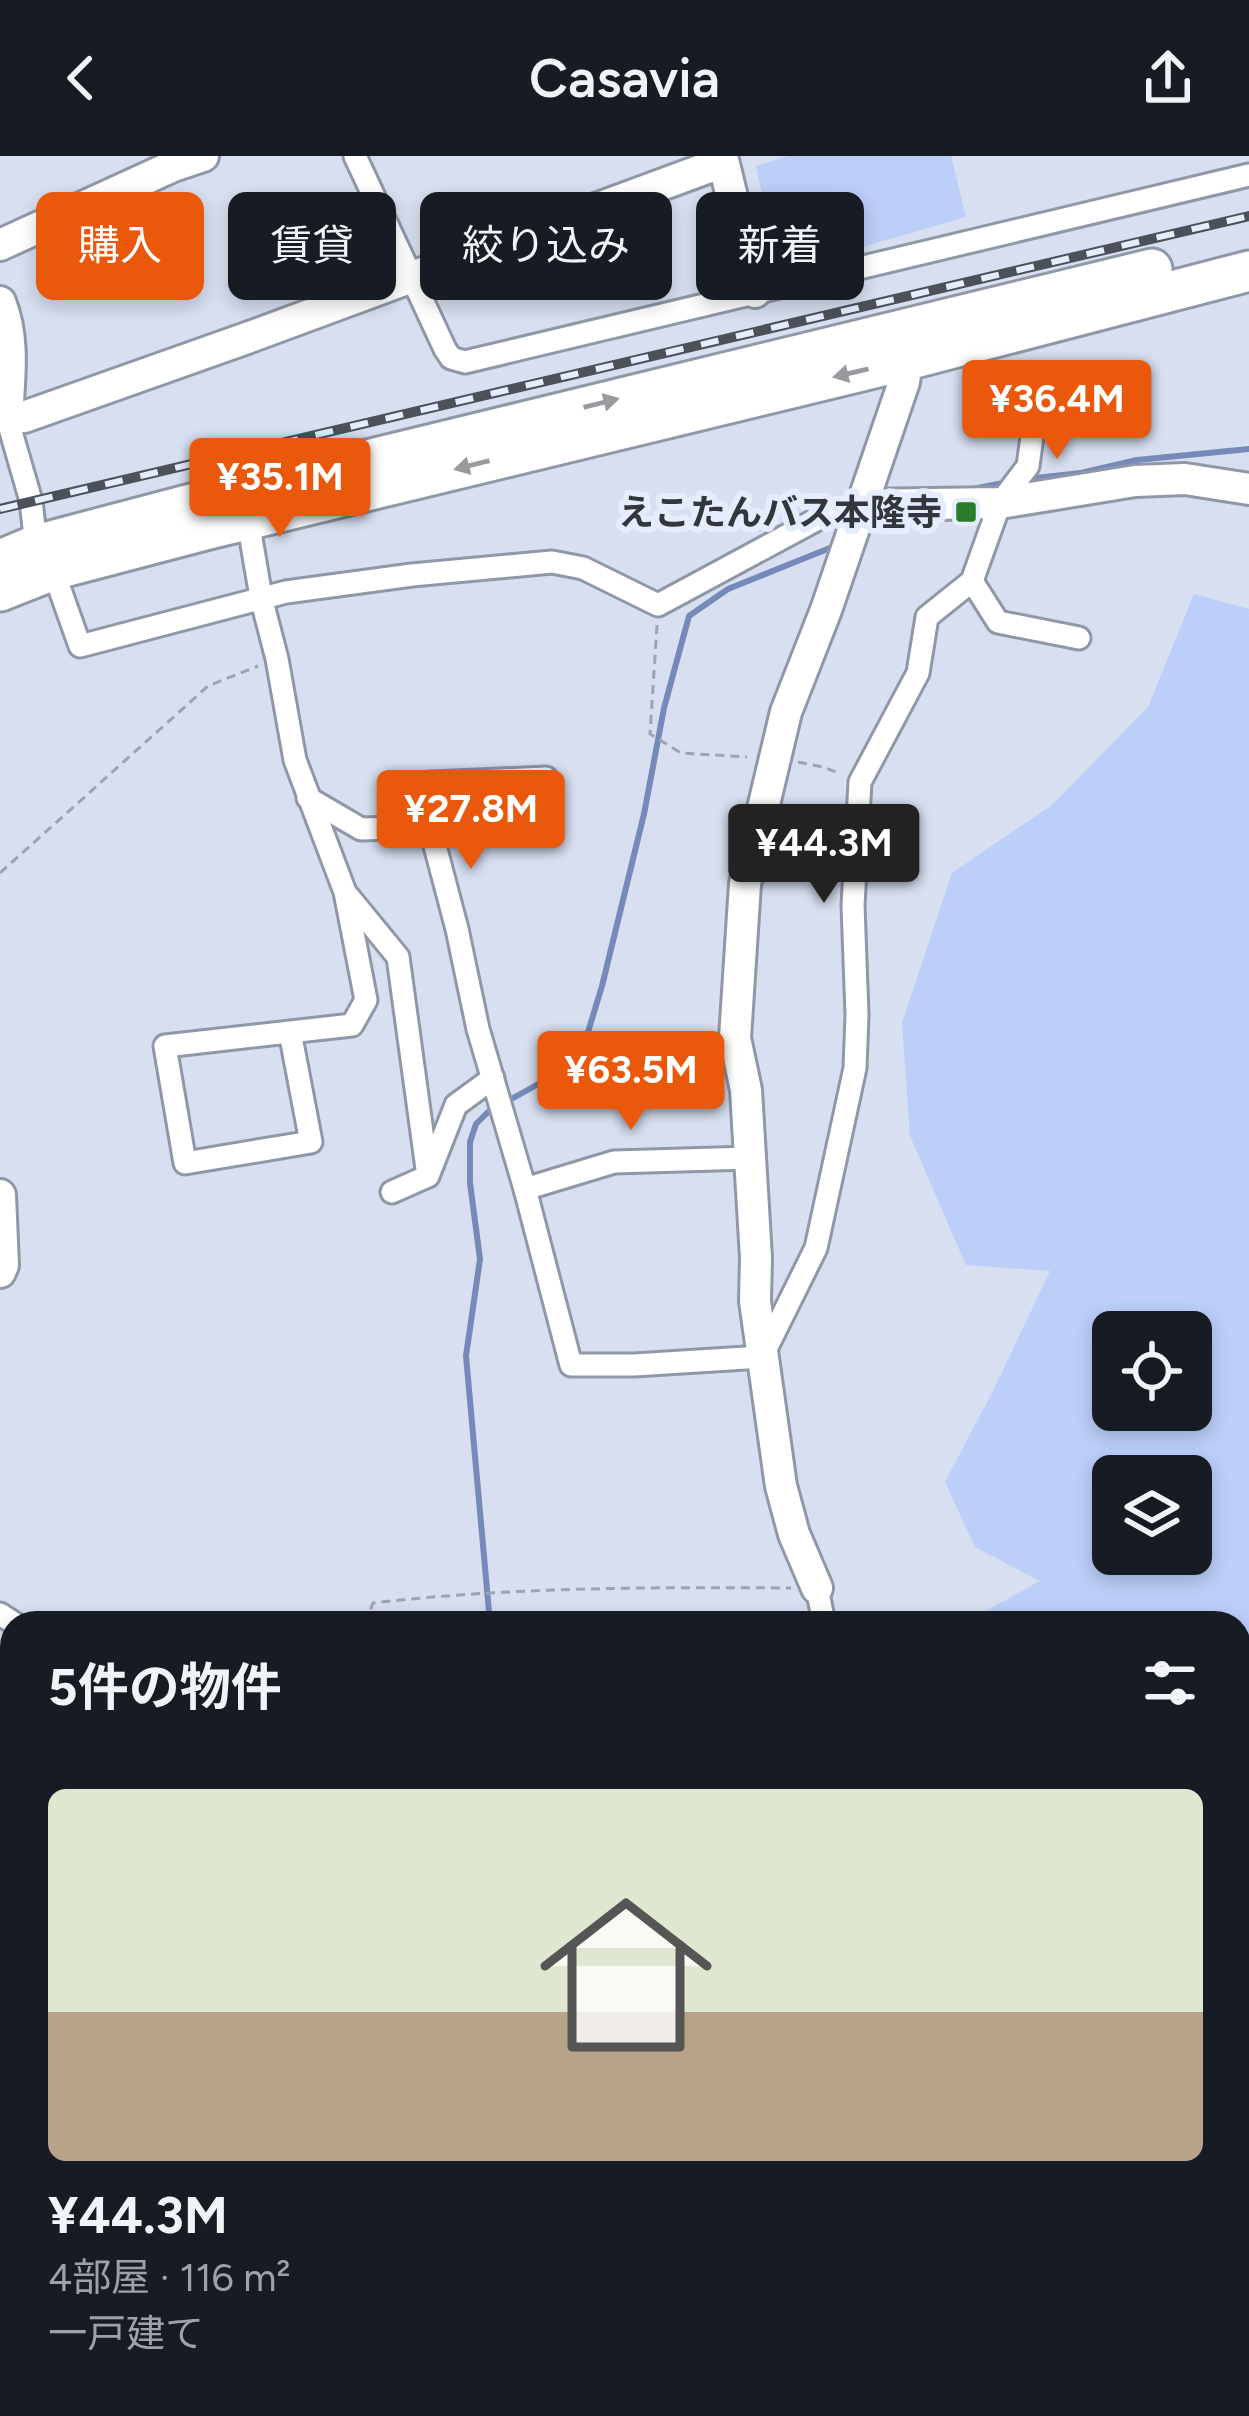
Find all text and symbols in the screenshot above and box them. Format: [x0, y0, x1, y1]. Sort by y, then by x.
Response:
icon: back [48, 45, 114, 111]
icon: share [1135, 45, 1201, 111]
text: Casavia [529, 46, 720, 111]
chip: 購入 [36, 192, 204, 300]
chip: 賃貸 [228, 192, 396, 300]
chip: 絞り込み [420, 192, 672, 300]
chip: 新着 [696, 192, 864, 300]
pin: ¥36.4M [959, 360, 1155, 462]
one-way arrow [832, 364, 869, 383]
text: ¥36.4M [989, 375, 1125, 422]
one-way arrow [582, 393, 619, 412]
pin: ¥35.1M [182, 438, 378, 540]
text: ¥35.1M [216, 453, 344, 500]
one-way arrow [453, 456, 490, 475]
place label: えこたんバス本隆寺 [618, 491, 942, 534]
marker: えこたんバス本隆寺 [953, 499, 979, 525]
pin: ¥27.8M [373, 770, 569, 872]
text: ¥27.8M [404, 785, 538, 832]
pin: ¥44.3M [726, 804, 922, 906]
text: ¥44.3M [755, 819, 893, 866]
pin: ¥63.5M [533, 1031, 729, 1133]
text: ¥63.5M [564, 1046, 698, 1093]
map controls [1092, 1311, 1212, 1575]
button: locate [1092, 1311, 1212, 1431]
button: layers [1092, 1455, 1212, 1575]
icon: filters [1137, 1650, 1203, 1716]
text: 5件の物件 [48, 1657, 282, 1718]
icon: home [518, 1867, 734, 2083]
text: ¥44.3M [48, 2185, 228, 2246]
text: 4部屋 · 116 m² [48, 2254, 291, 2301]
text: 一戸建て [48, 2310, 204, 2357]

